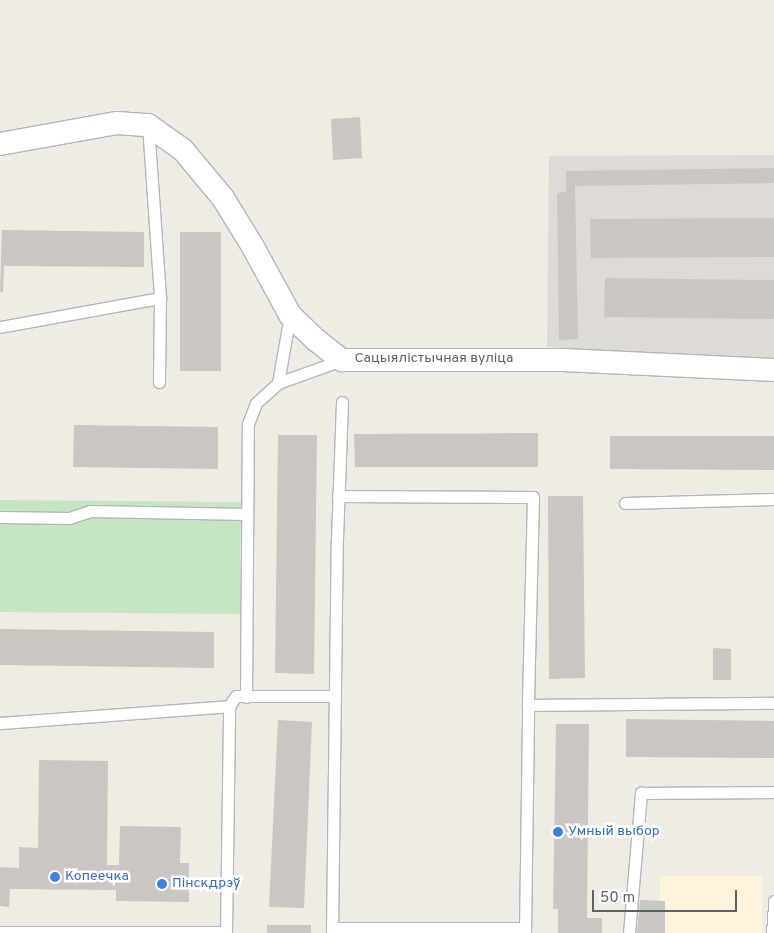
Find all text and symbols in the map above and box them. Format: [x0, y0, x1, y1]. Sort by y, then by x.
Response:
street label: Сацыялістычная вуліца [355, 351, 513, 367]
place label: Умный выбор [568, 824, 660, 840]
marker: Умный выбор [552, 826, 564, 838]
place label: Копеечка [65, 869, 129, 885]
marker: Копеечка [49, 871, 61, 883]
place label: Пінскдрэў [172, 876, 240, 892]
marker: Пінскдрэў [156, 878, 168, 890]
scale bar [594, 880, 739, 912]
text: 50 m [600, 889, 635, 908]

